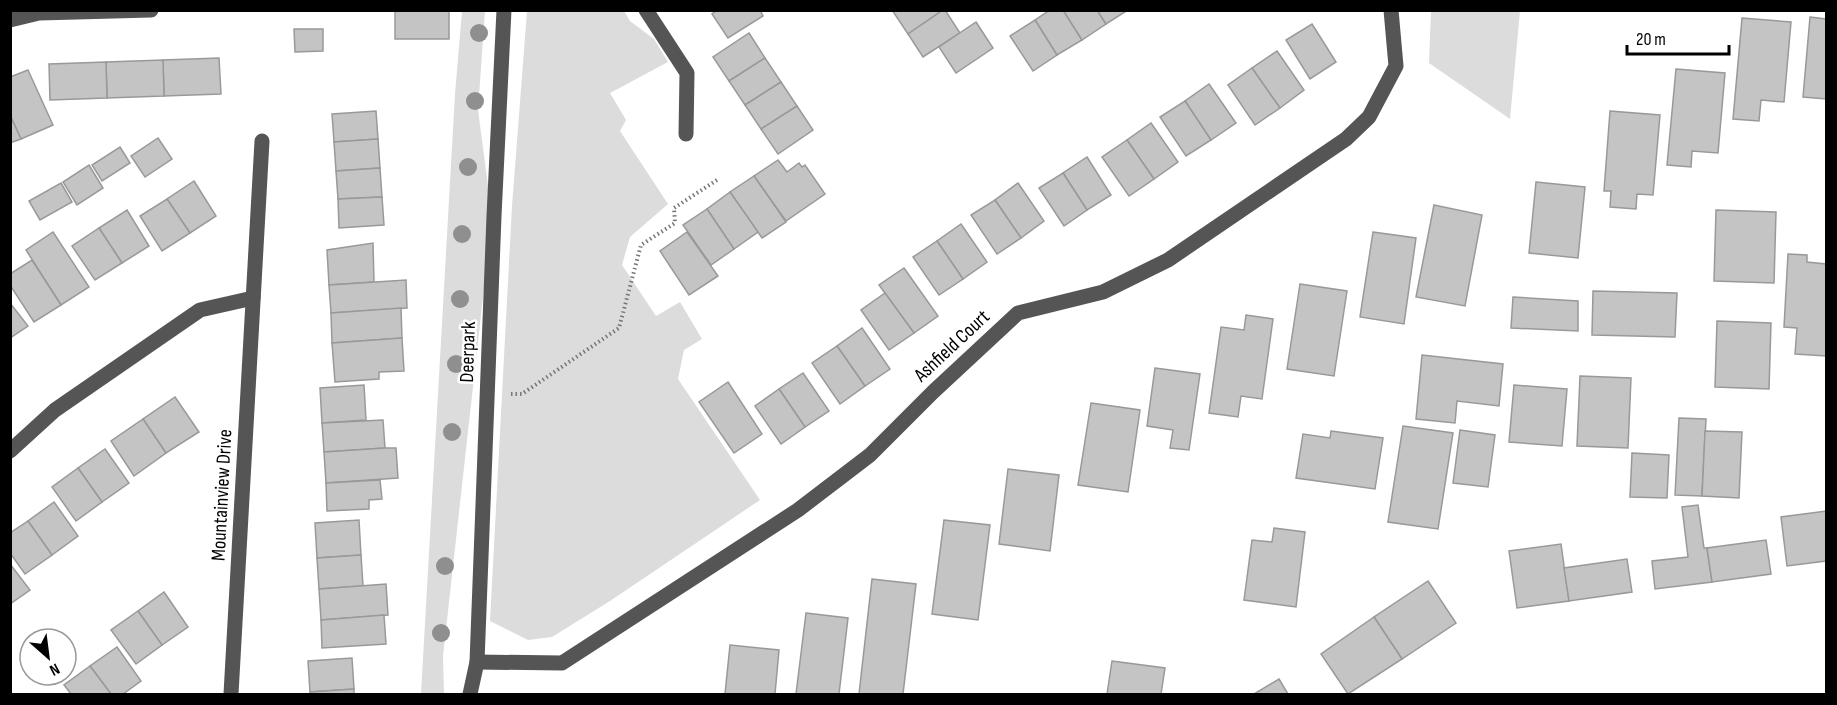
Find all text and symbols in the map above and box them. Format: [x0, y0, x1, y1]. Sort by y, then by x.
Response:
scale bar [1627, 18, 1729, 56]
text: 20 m [1636, 29, 1666, 50]
street label: Ashfield Court [908, 305, 995, 388]
street label: Deerpark [455, 321, 481, 383]
street label: Mountainview Drive [207, 429, 237, 561]
north arrow [18, 627, 78, 687]
text: N [46, 659, 63, 679]

